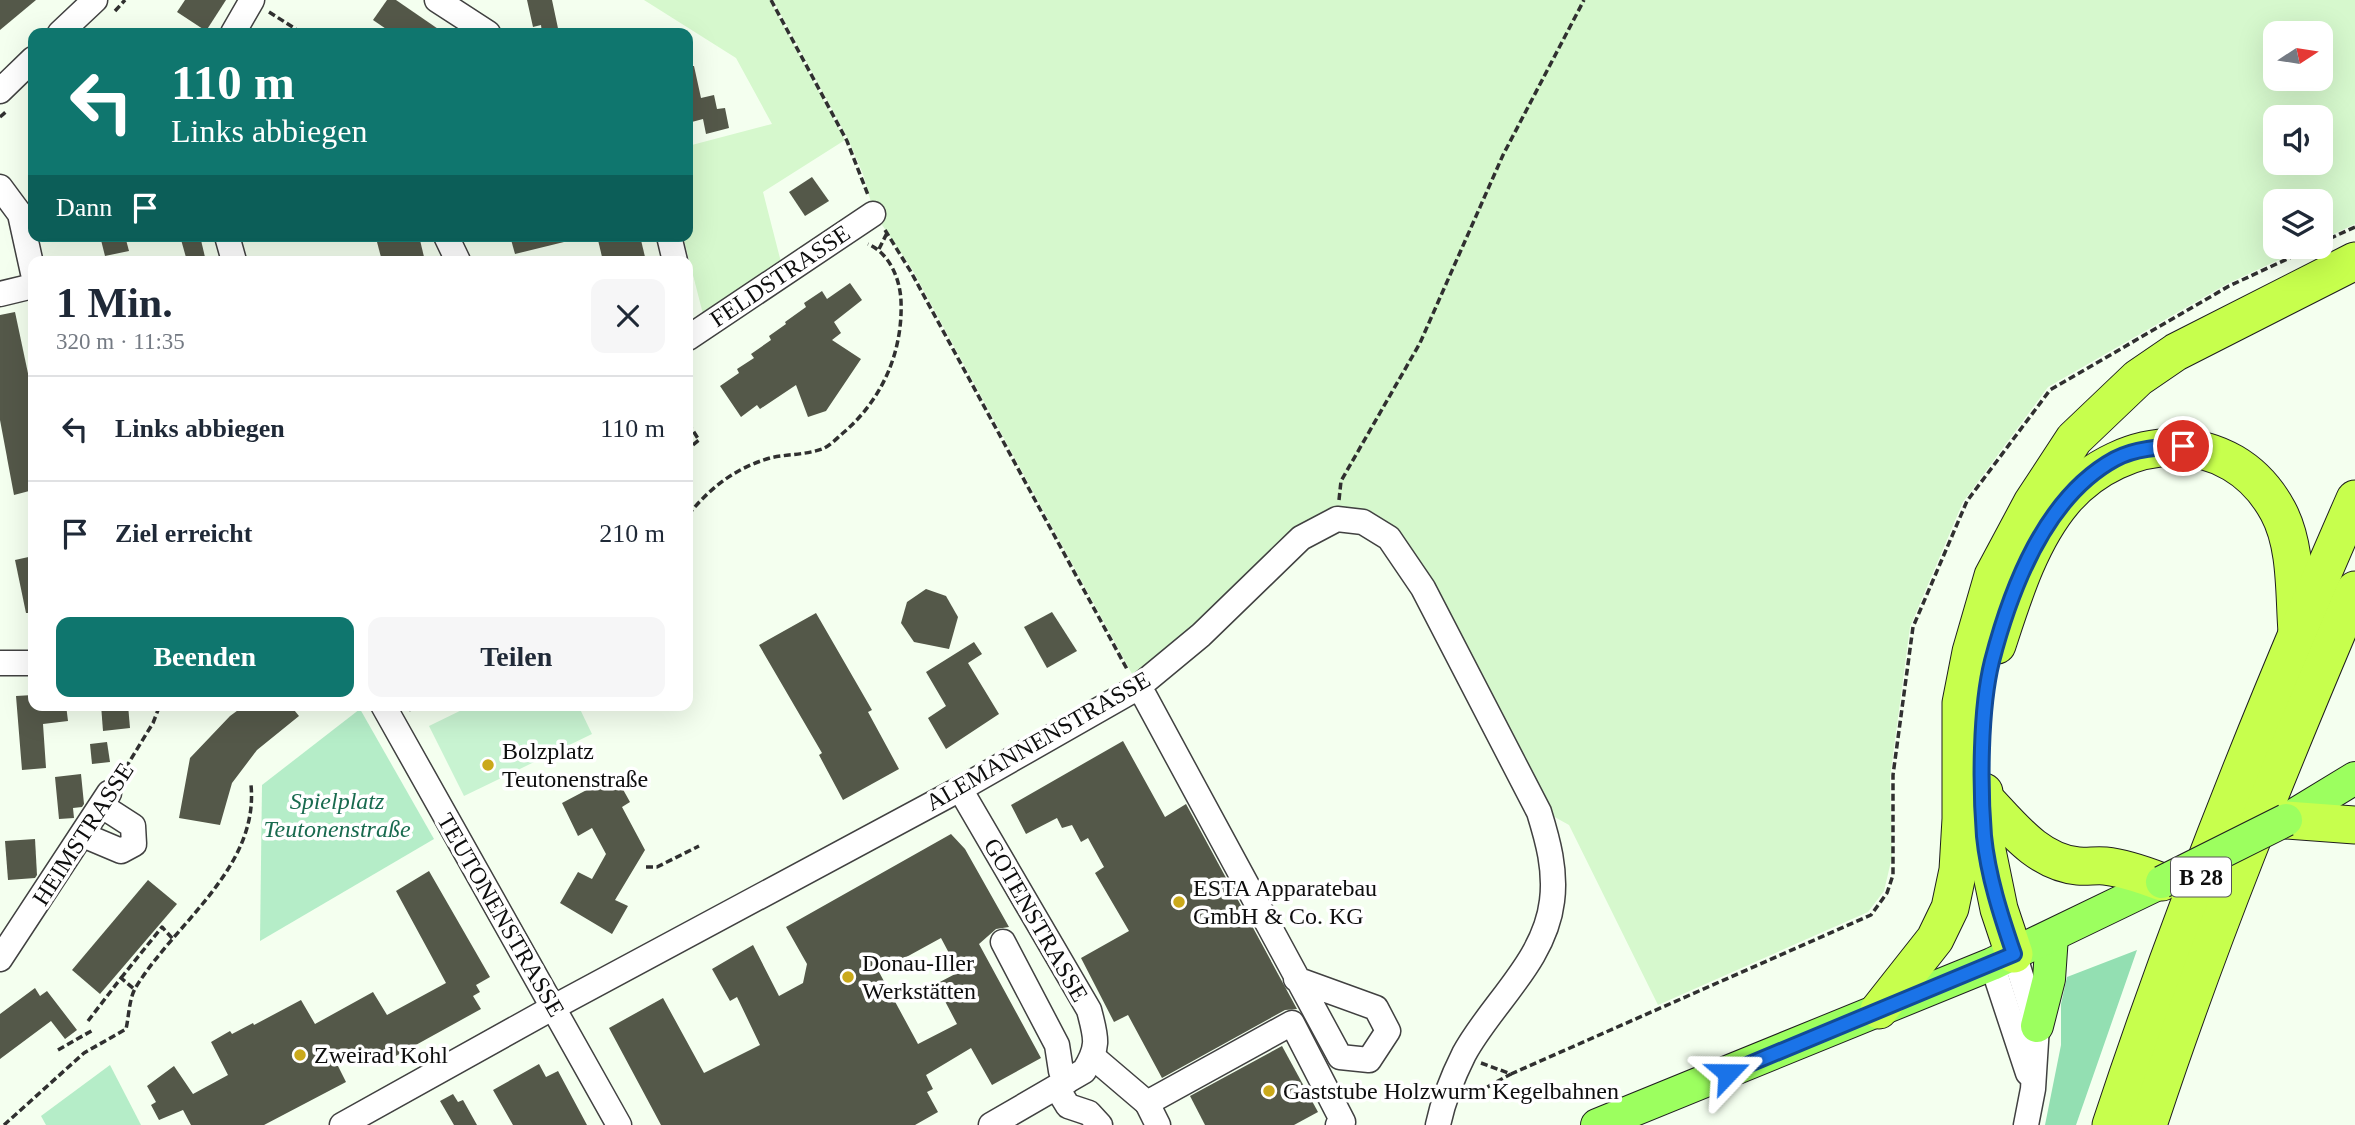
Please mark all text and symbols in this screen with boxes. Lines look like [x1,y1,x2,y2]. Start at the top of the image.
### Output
north arrow [2263,21,2333,91]
map controls [2263,21,2333,259]
text: 110 m [171,55,295,110]
icon: left [56,56,147,147]
button: sound [2263,105,2333,175]
text: Links abbiegen [171,113,367,149]
icon: arrive [126,189,164,227]
button: layers [2263,189,2333,259]
text: Dann [56,193,112,222]
street label: FELDSTRASSE [705,220,855,332]
button: close [591,279,665,353]
text: 1 Min. [56,280,173,326]
text: 320 m · 11:35 [56,329,185,354]
icon: left [56,410,94,448]
text: Links abbiegen [115,414,285,443]
text: 110 m [600,414,665,443]
pin [2153,416,2213,476]
icon: arrive [2164,427,2202,465]
icon: arrive [56,515,94,553]
text: Ziel erreicht [115,519,252,548]
text: 210 m [599,519,665,548]
button: Beenden [56,617,354,697]
button: Teilen [368,617,665,697]
street label: ALEMANNENSTRASSE [921,666,1155,816]
place label: Bolzplatz Teutonenstraße [502,738,648,792]
marker: Bolzplatz Teutonenstraße [480,757,496,773]
street label: HEIMSTRASSE [27,758,139,910]
park label: Spielplatz Teutonenstraße [263,788,411,842]
street label: TEUTONENSTRASSE [432,809,570,1021]
street label: GOTENSTRASSE [979,834,1093,1006]
road number: B 28 [2171,858,2231,897]
place label: ESTA Apparatebau GmbH & Co. KG [1193,875,1377,929]
marker: ESTA Apparatebau GmbH & Co. KG [1171,894,1187,910]
place label: Donau-Iller Werkstätten [862,950,976,1004]
marker: Donau-Iller Werkstätten [840,969,856,985]
position arrow [1691,1036,1765,1110]
place label: Zweirad Kohl [314,1042,448,1068]
marker: Zweirad Kohl [292,1047,308,1063]
place label: Gaststube Holzwurm Kegelbahnen [1283,1078,1619,1104]
marker: Gaststube Holzwurm Kegelbahnen [1261,1083,1277,1099]

